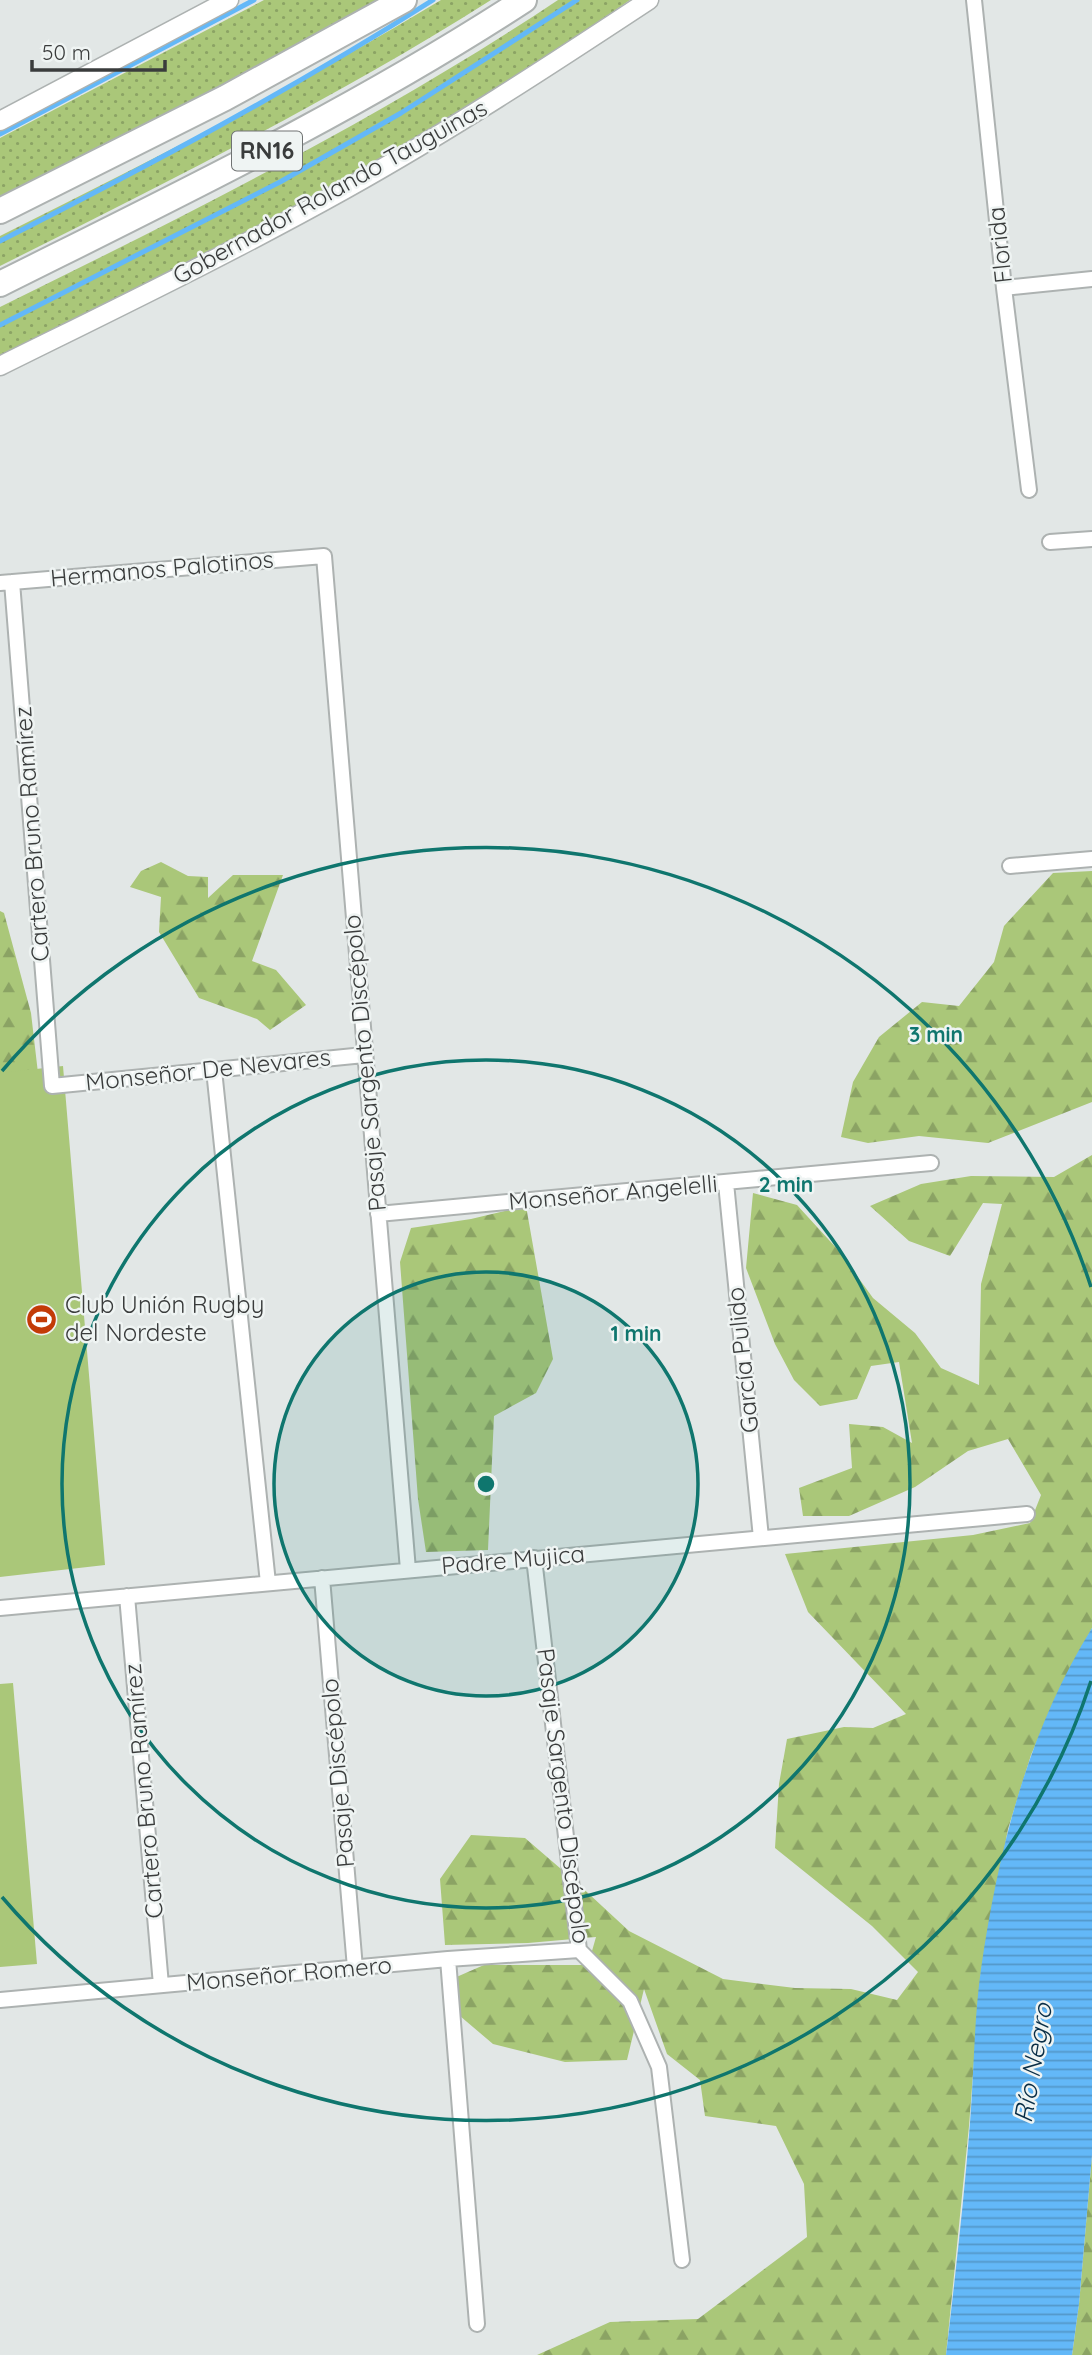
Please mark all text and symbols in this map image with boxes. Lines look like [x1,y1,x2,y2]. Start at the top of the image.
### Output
scale bar [32,28,164,72]
text: 50 m [42,39,91,65]
street label: Gobernador Rolando Tauguinas [167,92,492,290]
road number: RN16 [232,132,302,170]
street label: Florida [980,205,1018,285]
street label: Hermanos Palotinos [49,543,275,593]
street label: Cartero Bruno Ramírez [7,705,55,963]
street label: Pasaje Sargento Discépolo [336,914,392,1213]
text: 3 min [909,1021,963,1047]
street label: Monseñor De Nevares [84,1041,332,1097]
street label: Monseñor Angelelli [507,1168,719,1216]
text: 2 min [759,1171,813,1197]
street label: García Pulido [719,1286,765,1435]
place label: Club Unión Rugby del Nordeste [65,1289,264,1347]
sports icon: Club Unión Rugby del Nordeste [25,1302,59,1336]
text: 1 min [611,1320,661,1346]
centre of rings [474,1472,498,1496]
street label: Padre Mujica [440,1538,586,1580]
street label: Pasaje Sargento Discépolo [531,1646,597,1945]
street label: Cartero Bruno Ramírez [117,1662,169,1920]
street label: Pasaje Discépolo [314,1677,360,1869]
street label: Monseñor Romero [185,1949,393,1997]
water label: Río Negro [1006,1999,1059,2125]

